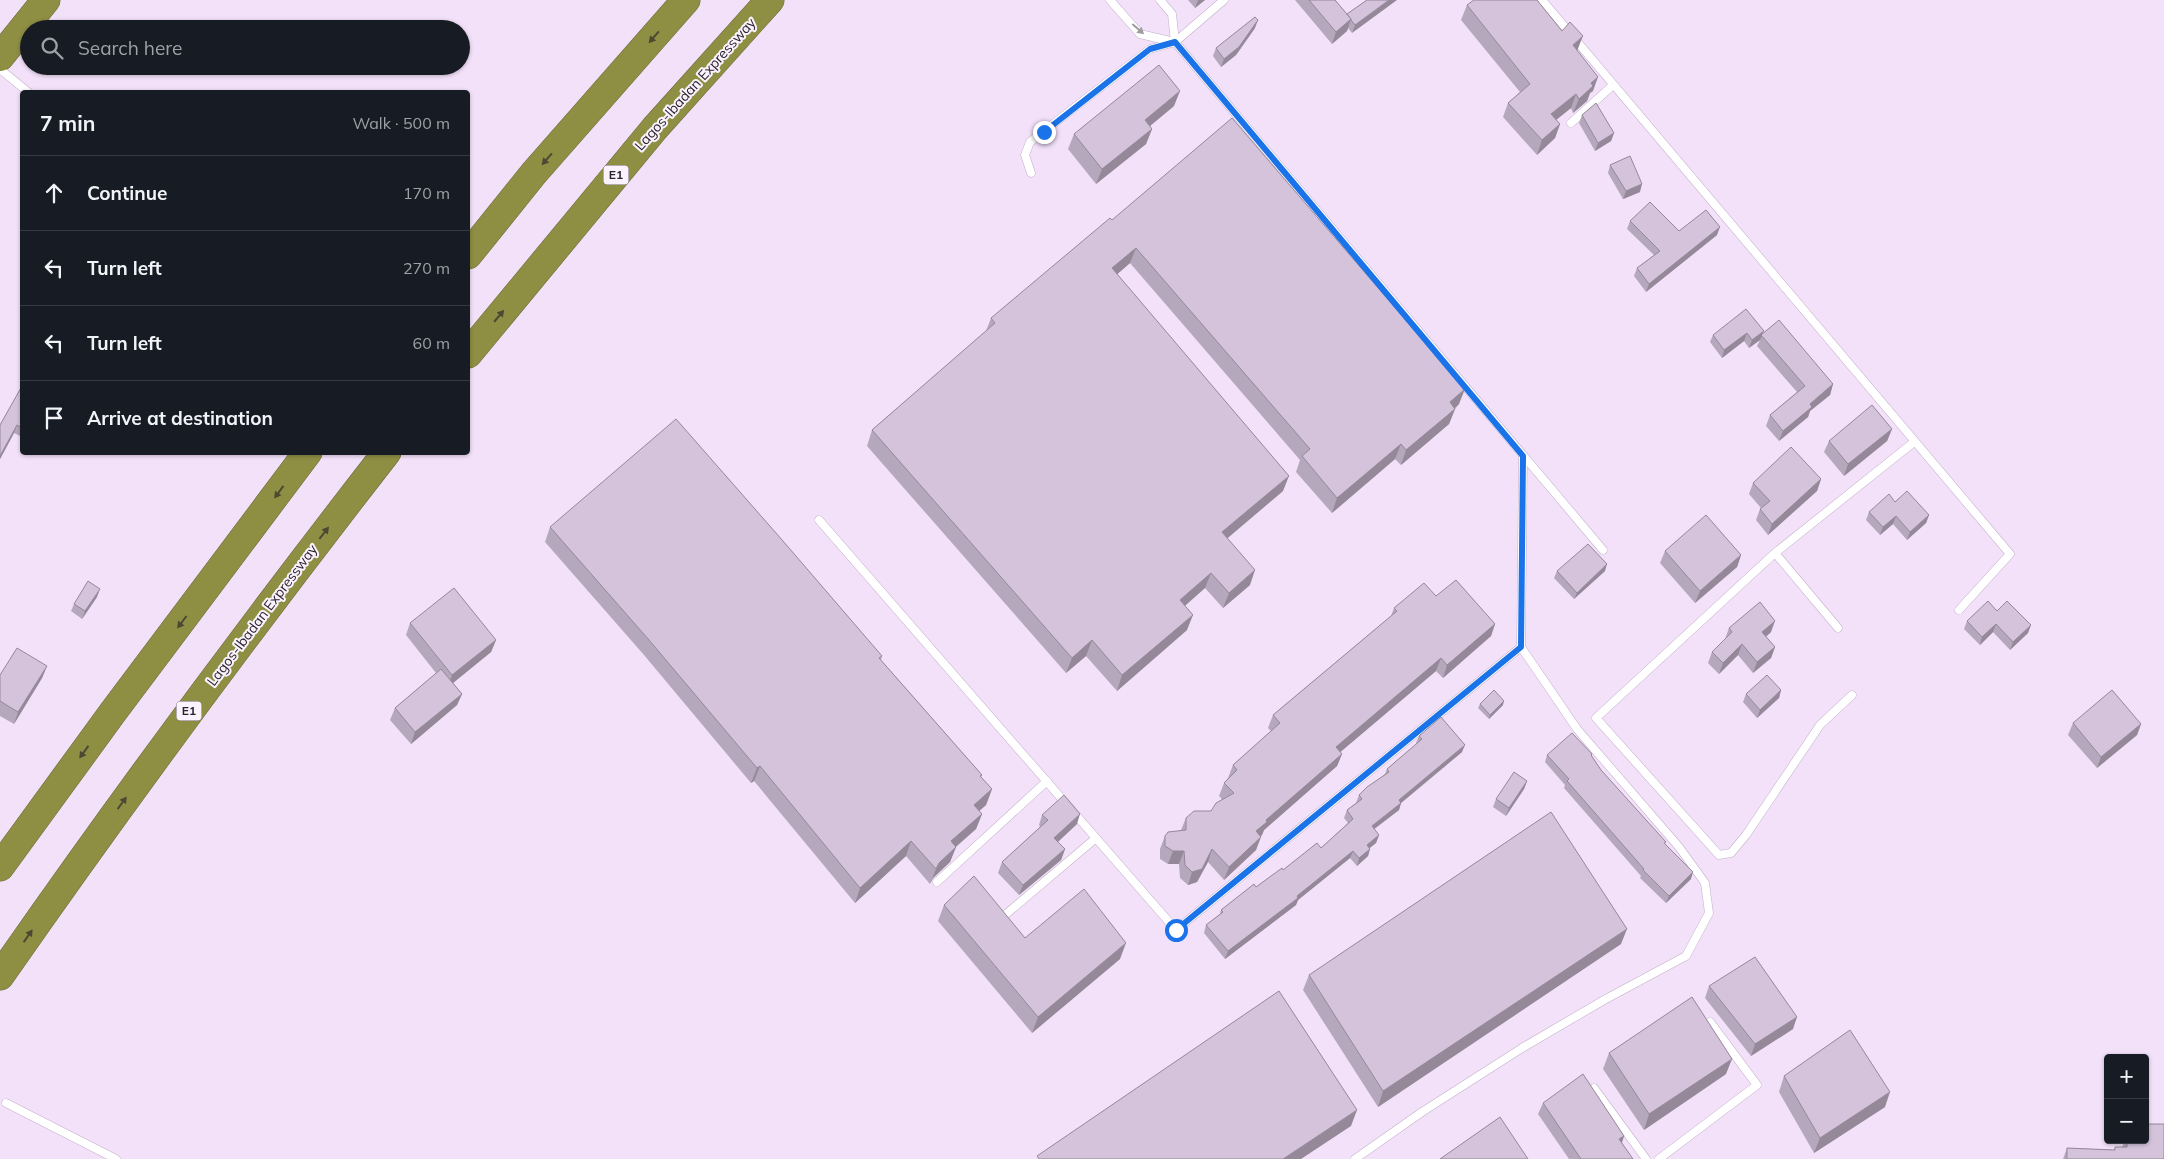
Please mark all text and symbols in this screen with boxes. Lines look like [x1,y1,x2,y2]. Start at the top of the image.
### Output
street label: Lagos-Ibadan Expressway [631,13,760,154]
search box [20,20,470,75]
one-way arrow [1131,23,1143,35]
one-way arrow [648,30,660,42]
icon: search [38,34,66,62]
text: Search here [78,36,182,60]
text: 7 min [40,110,95,136]
text: Walk · 500 m [352,113,450,133]
route end [1033,121,1056,144]
one-way arrow [541,152,553,164]
road number: E1 [604,166,628,184]
icon: ahead [40,179,68,207]
text: Continue [87,181,167,205]
text: 170 m [403,183,450,203]
icon: left [40,254,68,282]
text: Turn left [87,256,162,280]
text: 270 m [403,258,450,278]
one-way arrow [493,310,504,323]
icon: left [40,329,68,357]
text: Turn left [87,331,162,355]
text: 60 m [413,333,450,353]
icon: arrive [40,404,68,432]
text: Arrive at destination [87,406,273,430]
one-way arrow [274,485,284,499]
one-way arrow [318,527,329,540]
street label: Lagos-Ibadan Expressway [203,540,322,689]
one-way arrow [176,615,187,628]
road number: E1 [176,701,202,720]
one-way arrow [79,745,89,758]
one-way arrow [116,797,126,810]
route start [1165,919,1188,942]
one-way arrow [23,929,33,943]
map controls [2104,1054,2149,1144]
button: + [2104,1054,2149,1099]
button: − [2104,1099,2149,1144]

